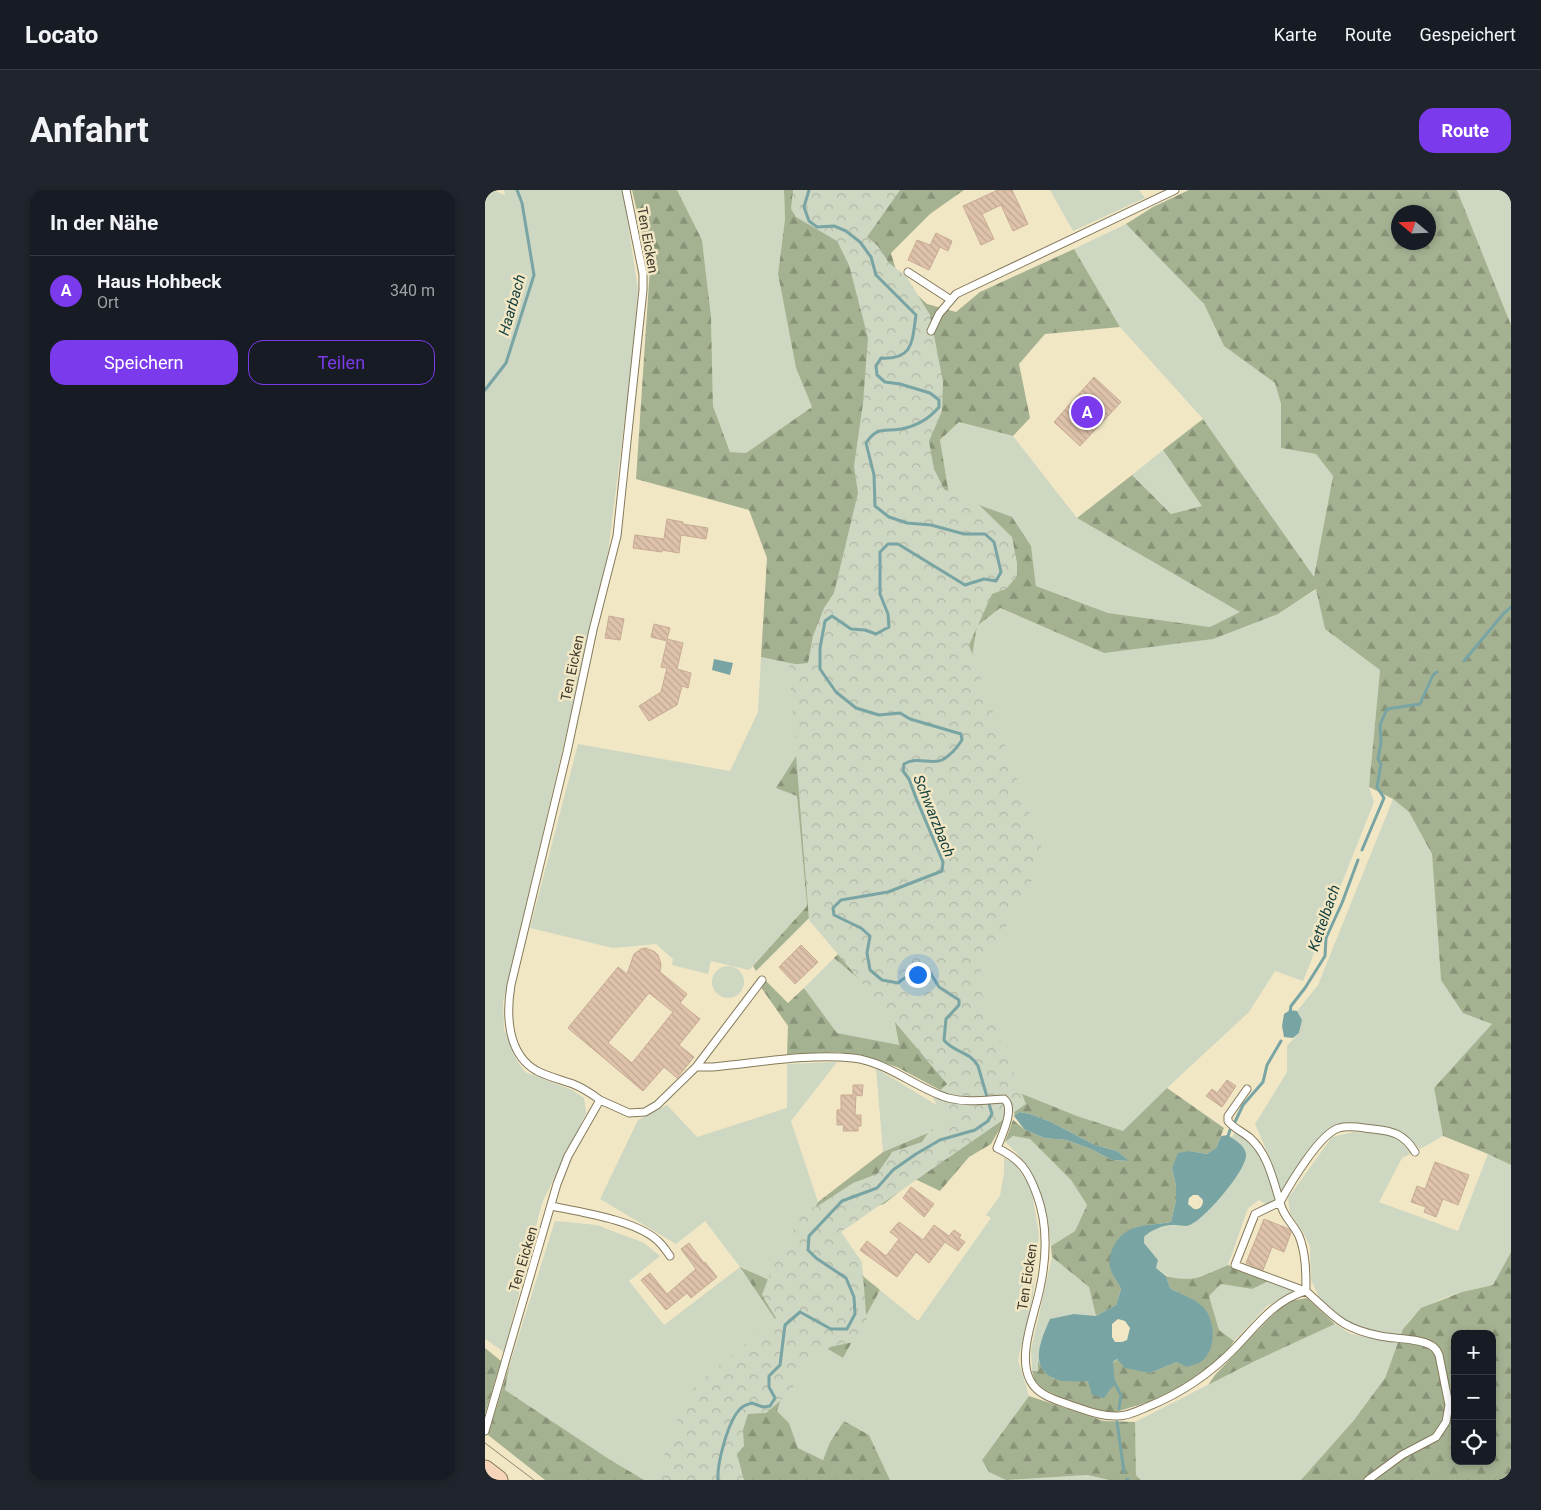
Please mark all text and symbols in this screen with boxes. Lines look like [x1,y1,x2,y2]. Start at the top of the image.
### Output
text: Locato [25,21,98,49]
text: Karte [1274,24,1317,45]
text: Route [1345,24,1392,45]
text: Gespeichert [1420,24,1516,45]
button: Route [1419,108,1511,153]
text: Anfahrt [30,110,149,151]
north arrow [1391,205,1436,250]
street label: Ten Eicken [634,206,662,274]
text: In der Nähe [50,211,158,235]
text: Haus Hohbeck [97,270,221,293]
water label: Haarbach [495,272,529,338]
text: A [61,281,71,300]
text: 340 m [390,281,435,300]
text: Ort [97,293,119,312]
button: Speichern [50,340,238,385]
button: Teilen [248,340,435,385]
pin: A [1071,393,1103,431]
street label: Ten Eicken [557,634,587,702]
water label: Schwarzbach [909,772,959,860]
water label: Kettelbach [1304,882,1344,954]
your location [905,962,931,988]
street label: Ten Eicken [506,1225,540,1293]
street label: Ten Eicken [1014,1243,1040,1311]
map controls [1451,1330,1496,1465]
button: + [1451,1330,1496,1375]
button: − [1451,1375,1496,1420]
button: locate [1451,1420,1496,1465]

